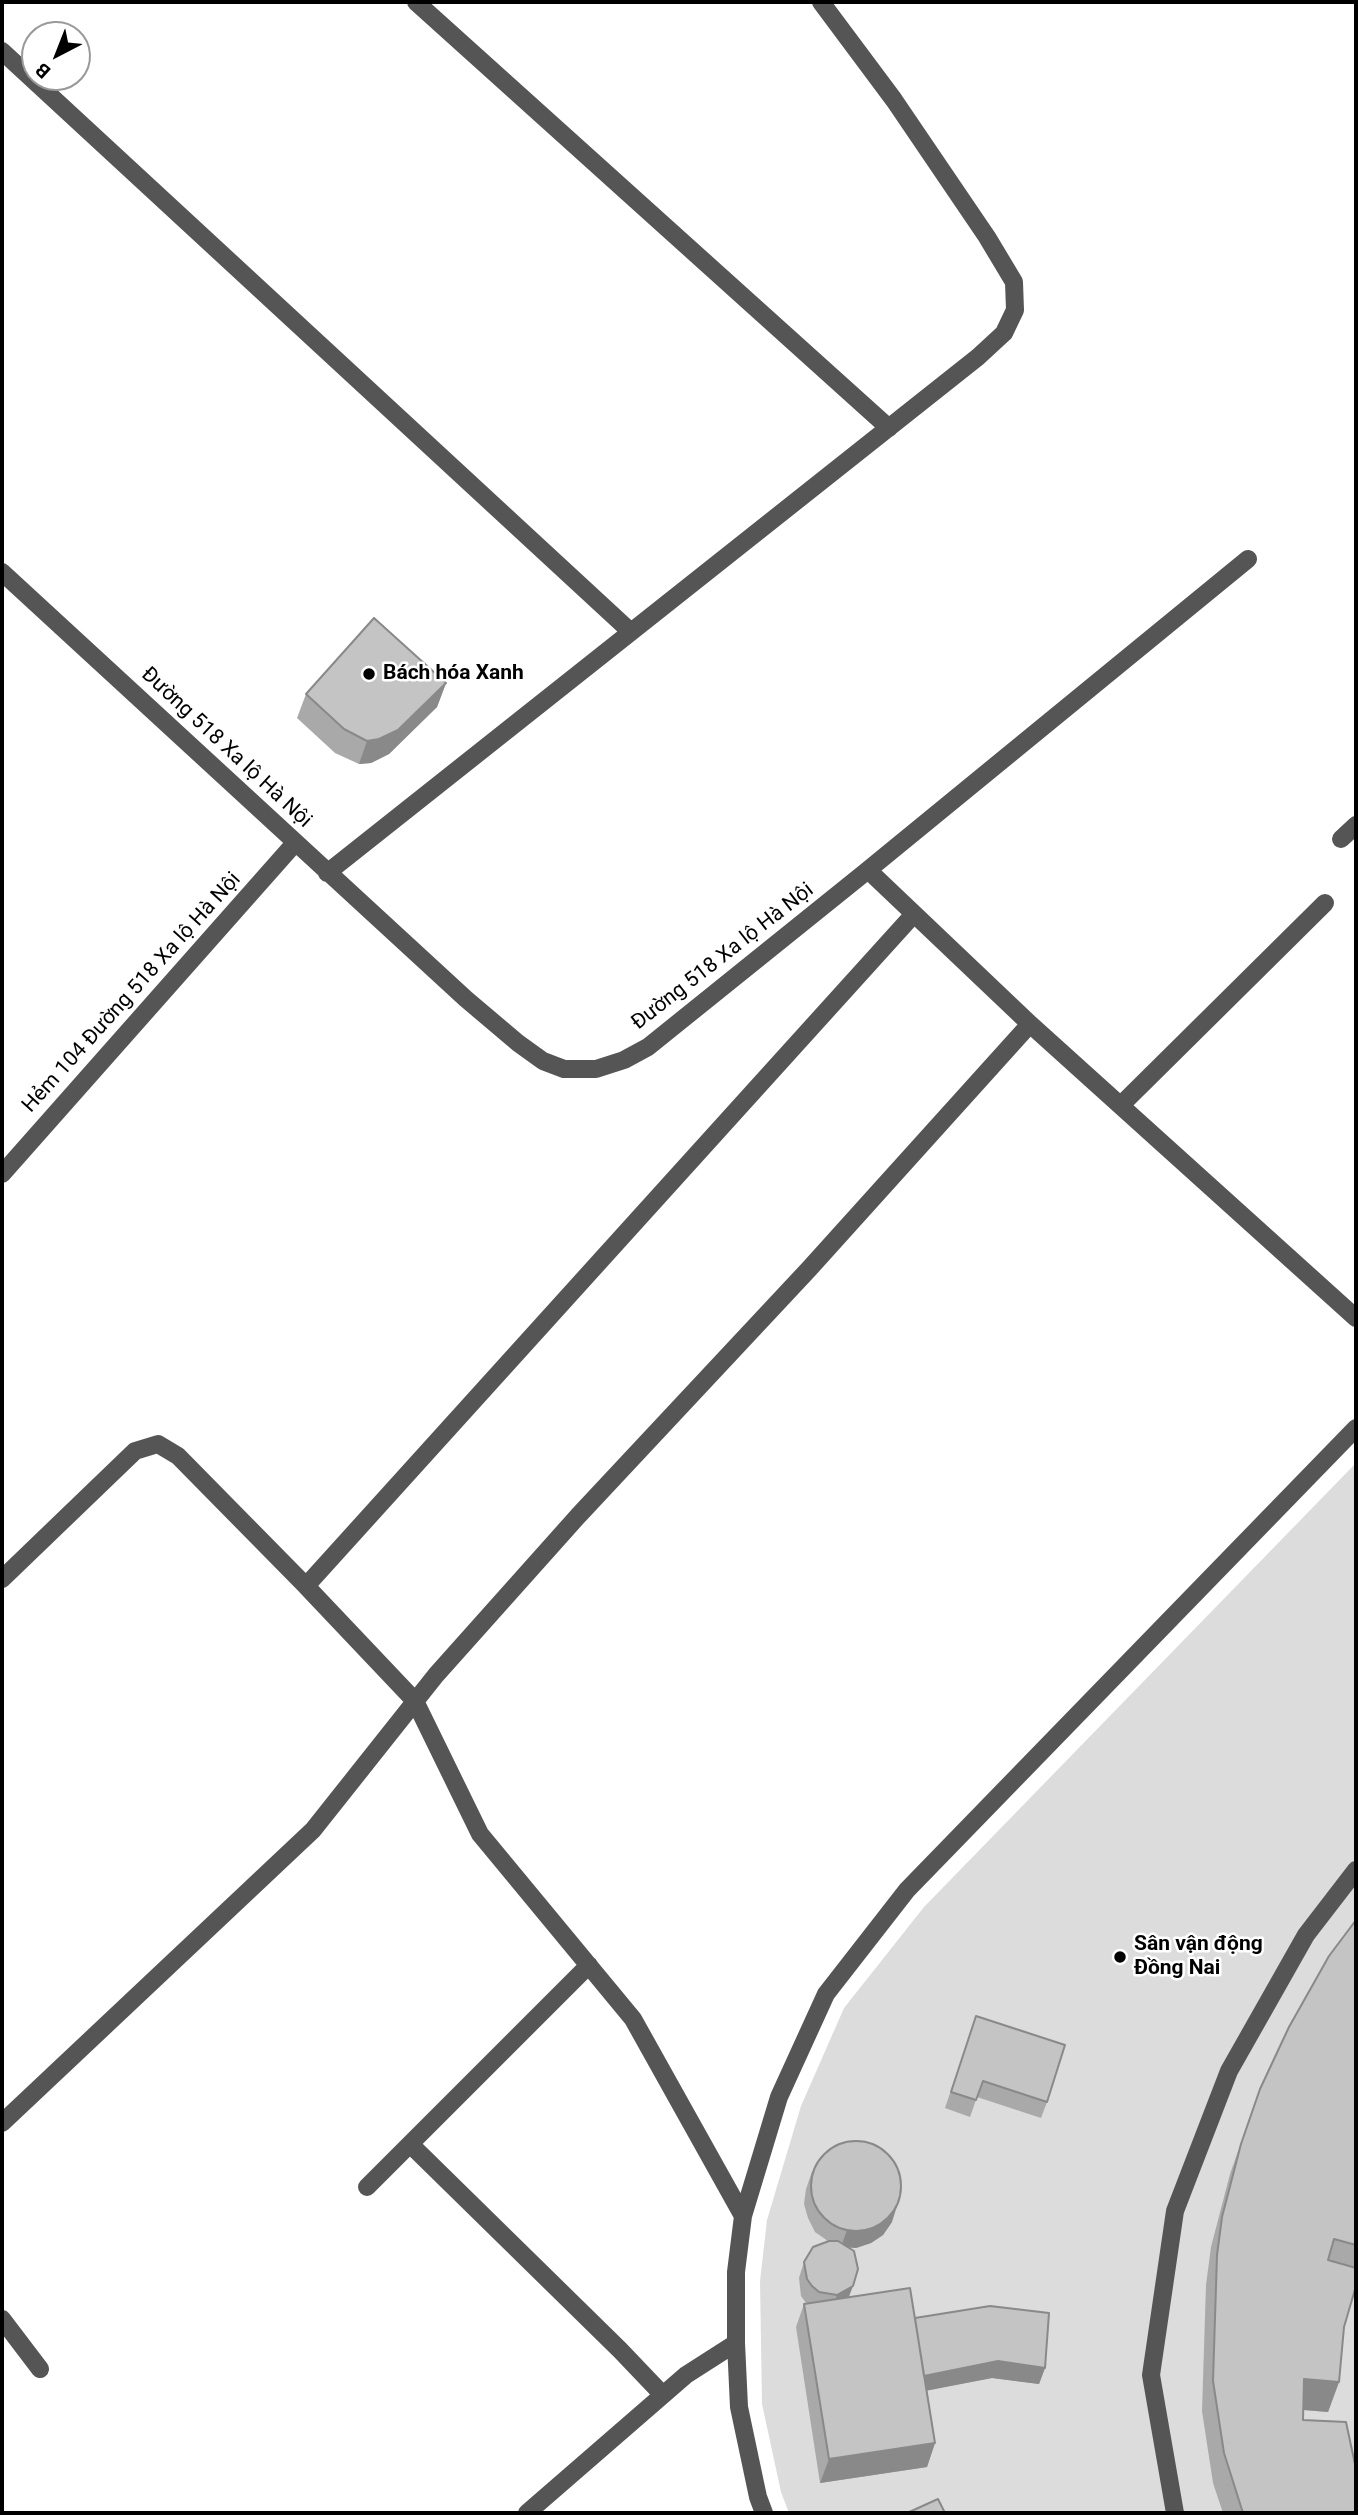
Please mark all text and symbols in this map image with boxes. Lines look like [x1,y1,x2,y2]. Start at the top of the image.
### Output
north arrow [21,21,91,91]
text: B [31,58,55,83]
place label: Bách hóa Xanh [383,661,524,687]
street label: Đường 518 Xa lộ Hà Nội [135,662,317,834]
marker: Bách hóa Xanh [361,666,377,682]
street label: Hẻm 104 Đường 518 Xa lộ Hà Nội [17,868,247,1118]
street label: Đường 518 Xa lộ Hà Nội [627,878,819,1036]
place label: Sân vận động Đồng Nai [1134,1932,1263,1982]
marker: Sân vận động Đồng Nai [1112,1949,1128,1965]

